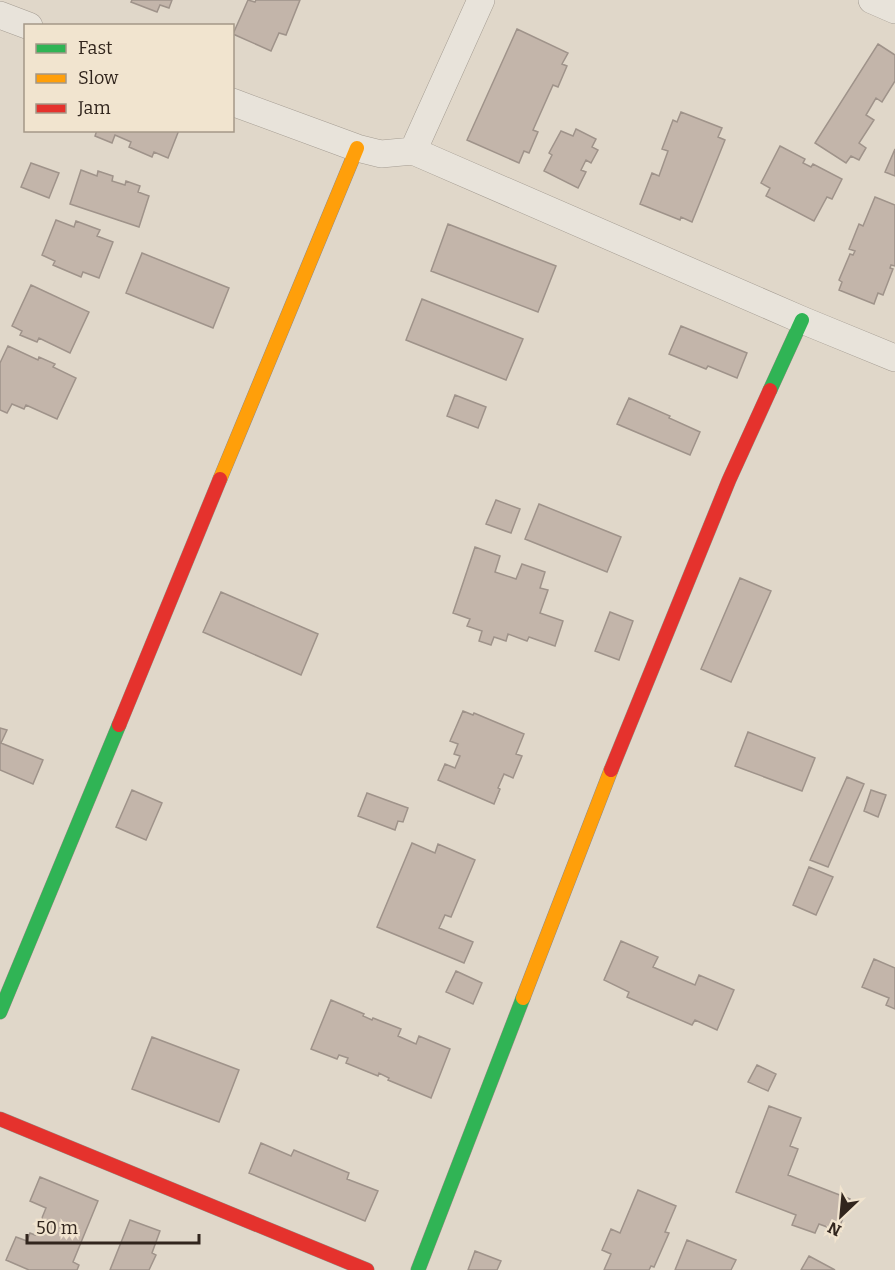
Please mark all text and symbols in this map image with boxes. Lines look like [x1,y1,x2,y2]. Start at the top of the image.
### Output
legend [24,24,234,132]
text: Fast [78,37,113,59]
text: Slow [78,67,119,89]
text: Jam [77,97,111,119]
north arrow [811,1186,871,1246]
scale bar [27,1207,200,1245]
text: 50 m [36,1217,78,1239]
text: N [825,1218,844,1240]

